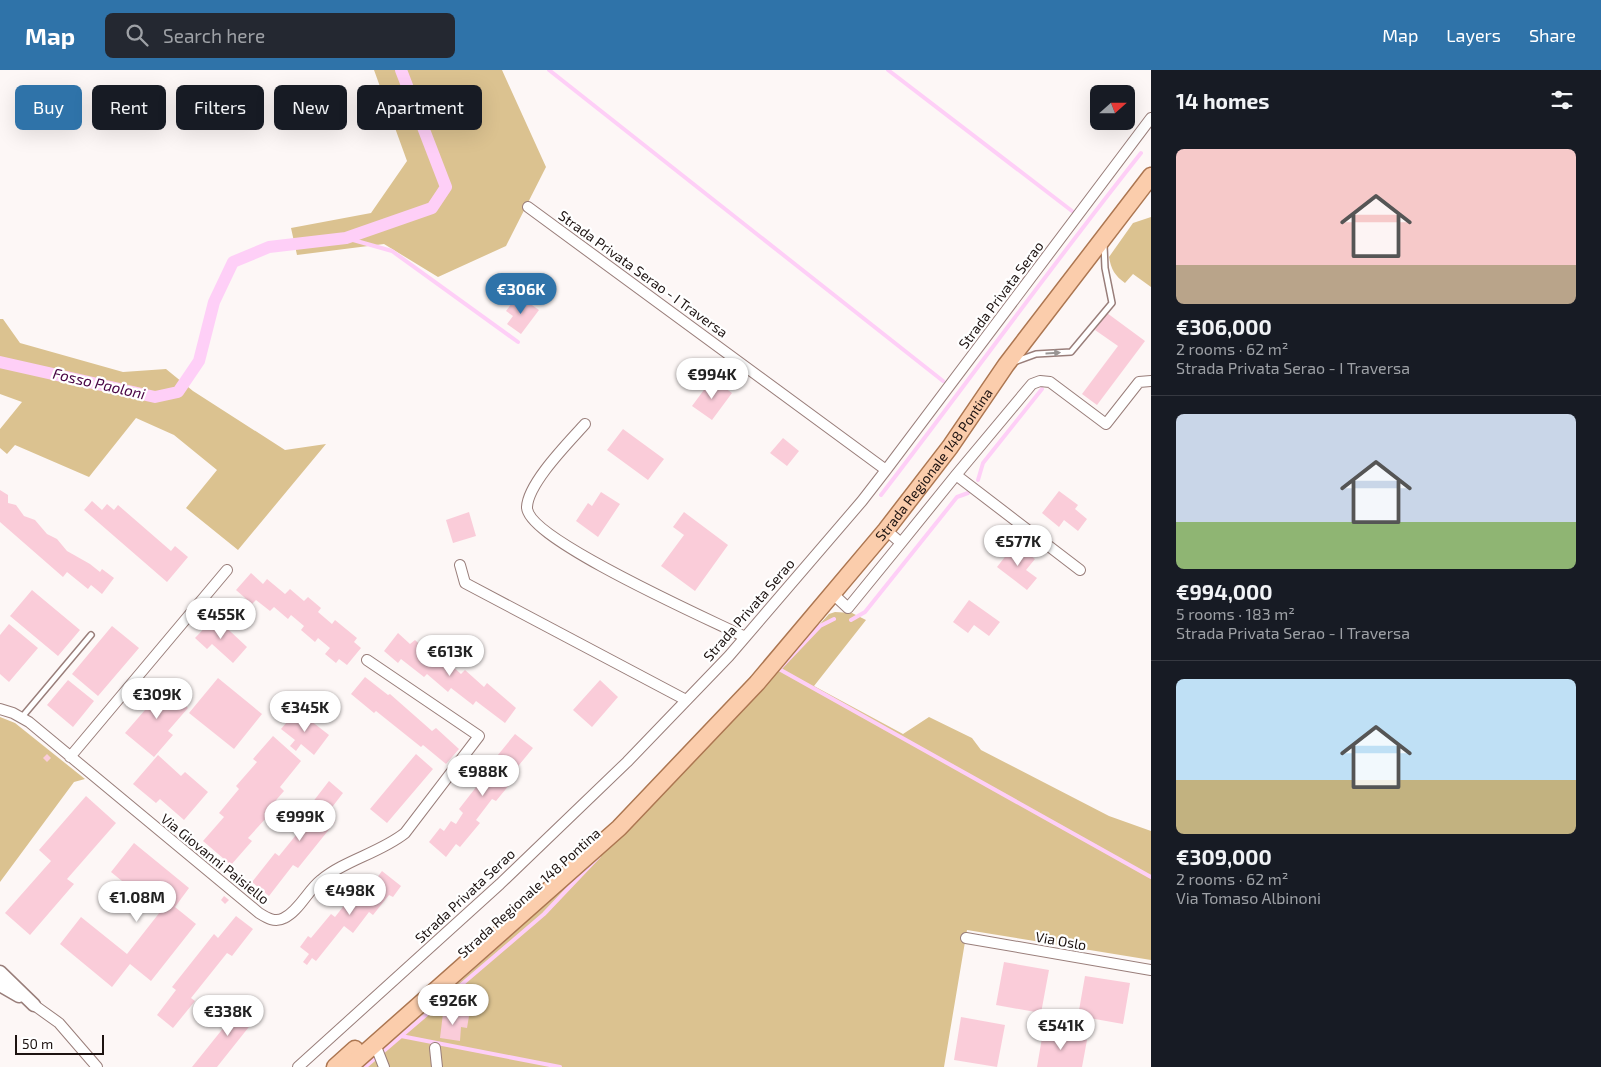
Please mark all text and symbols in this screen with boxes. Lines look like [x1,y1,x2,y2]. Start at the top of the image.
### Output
search box [105,13,455,58]
text: Map [25,21,75,50]
icon: search [123,21,151,49]
text: Search here [163,24,265,47]
text: Map [1382,24,1418,46]
text: Layers [1446,24,1501,46]
text: Share [1529,24,1576,46]
chip: Buy [15,85,82,130]
chip: Rent [92,85,166,130]
chip: Filters [176,85,264,130]
chip: New [274,85,347,130]
chip: Apartment [357,85,482,130]
north arrow [1090,85,1135,130]
map controls [1090,85,1135,130]
icon: filters [1548,86,1576,114]
text: 14 homes [1176,88,1270,113]
icon: home [1331,181,1421,271]
street label: Strada Privata Serao - I Traversa [555,207,731,341]
street label: Strada Privata Serao [955,237,1047,352]
pin: €306K [486,272,556,315]
text: €306K [496,279,546,298]
text: €306,000 [1176,314,1272,339]
text: 2 rooms · 62 m² [1176,339,1288,358]
one-way arrow [1045,348,1061,356]
pin: €994K [677,358,747,400]
text: Strada Privata Serao - I Traversa [1176,358,1410,377]
water label: Fosso Paoloni [51,364,148,402]
text: €994K [687,364,737,383]
street label: Strada Regionale 148 Pontina [871,385,996,544]
icon: home [1331,447,1421,537]
pin: €577K [983,524,1053,567]
text: €577K [995,531,1041,550]
street label: Strada Privata Serao [699,555,798,664]
text: €994,000 [1176,579,1272,604]
pin: €455K [186,598,256,640]
text: €455K [197,604,245,623]
text: 5 rooms · 183 m² [1176,604,1295,623]
text: Strada Privata Serao - I Traversa [1176,623,1410,642]
pin: €613K [415,634,485,677]
text: €613K [427,641,473,660]
pin: €309K [122,678,192,720]
text: €309K [132,684,182,703]
pin: €345K [270,690,340,733]
text: €345K [281,697,329,716]
icon: home [1331,712,1421,802]
pin: €988K [448,754,518,797]
text: €988K [458,761,508,780]
pin: €999K [265,800,335,842]
text: €999K [276,806,324,825]
street label: Via Giovanni Paisiello [158,810,273,908]
street label: Strada Regionale 148 Pontina [454,824,603,961]
text: €309,000 [1176,844,1272,869]
street label: Strada Privata Serao [411,845,518,946]
text: 2 rooms · 62 m² [1176,869,1288,888]
pin: €498K [315,874,385,916]
pin: €1.08M [96,880,178,923]
text: €498K [325,880,375,899]
text: €1.08M [109,887,165,906]
text: Via Tomaso Albinoni [1176,888,1321,907]
street label: Via Oslo [1034,928,1088,953]
pin: €926K [418,984,488,1026]
text: €926K [429,990,477,1009]
pin: €338K [193,994,263,1037]
text: €338K [204,1001,252,1020]
pin: €541K [1026,1008,1096,1051]
text: €541K [1038,1015,1084,1034]
scale bar [15,1032,104,1055]
text: 50 m [22,1035,53,1052]

